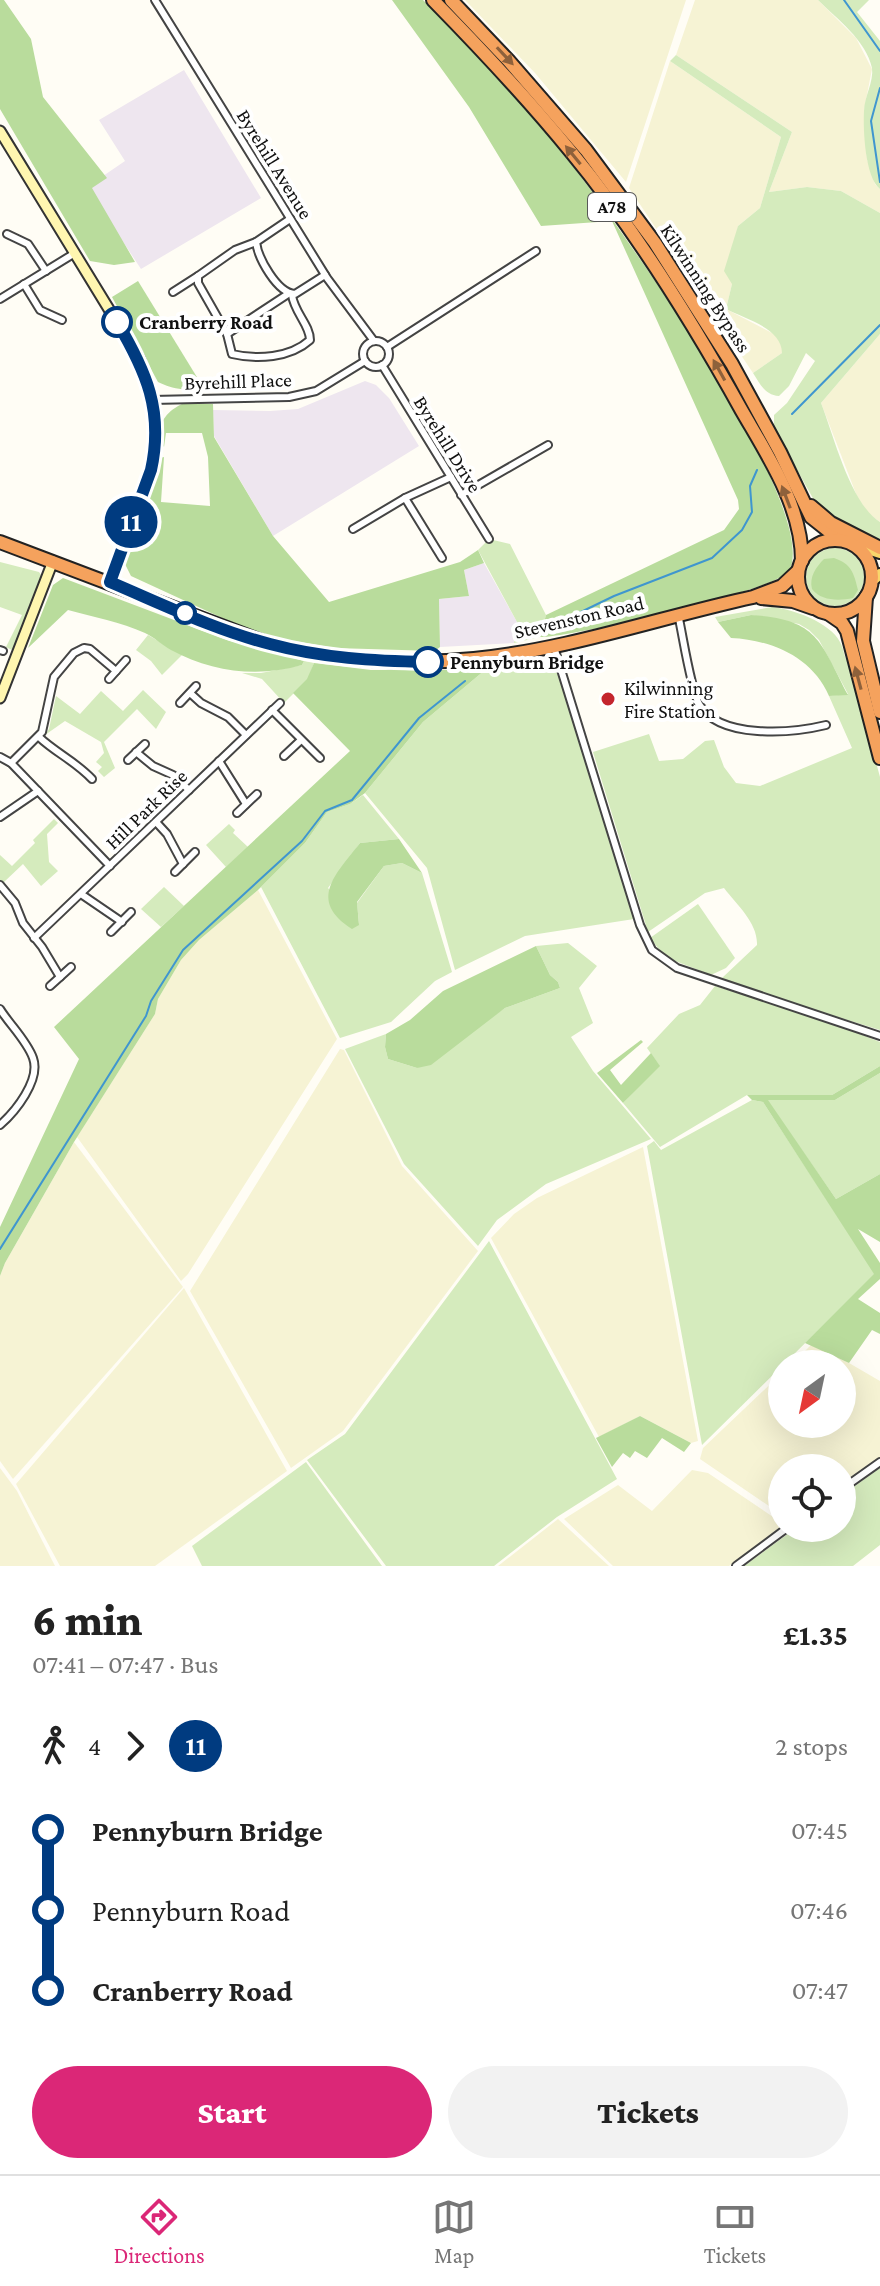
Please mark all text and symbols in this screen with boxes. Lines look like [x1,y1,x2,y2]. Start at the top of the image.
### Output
one-way arrow [495,46,513,65]
street label: Byrehill Avenue [232,105,318,223]
one-way arrow [565,145,582,165]
road number: A78 [588,193,636,221]
street label: Kilwinning Bypass [656,220,756,357]
marker: Cranberry Road [102,307,132,337]
place label: Cranberry Road [139,311,273,333]
one-way arrow [712,358,726,381]
street label: Byrehill Place [184,368,292,395]
street label: Byrehill Drive [409,392,486,497]
one-way arrow [779,485,792,509]
line badge: 11 [95,496,167,548]
text: 11 [121,506,141,537]
street label: Stevenston Road [512,591,646,643]
unlabelled marker [174,602,196,624]
marker: Pennyburn Bridge [413,647,443,677]
place label: Pennyburn Bridge [450,651,604,673]
one-way arrow [851,666,864,690]
place label: Kilwinning Fire Station [624,677,716,722]
marker: Kilwinning Fire Station [599,690,617,708]
street label: Hill Park Rise [101,765,192,853]
north arrow [768,1350,856,1438]
map controls [768,1350,856,1542]
button: locate [768,1454,856,1542]
text: 6 min [32,1596,142,1644]
text: £1.35 [783,1618,848,1651]
text: 07:41 – 07:47 · Bus [32,1650,218,1679]
icon: walk [32,1724,76,1768]
icon: forward [113,1724,157,1768]
text: 11 [185,1730,206,1761]
text: 4 [88,1732,101,1761]
text: 2 stops [775,1732,848,1761]
text: Pennyburn Bridge [92,1814,323,1847]
text: 07:45 [791,1816,848,1845]
text: Pennyburn Road [92,1894,290,1927]
text: 07:46 [790,1896,848,1925]
text: Cranberry Road [92,1974,293,2007]
text: 07:47 [792,1976,848,2005]
button: Start [32,2066,432,2158]
button: Tickets [448,2066,848,2158]
tab: Directions [114,2195,205,2268]
tab: Map [432,2195,476,2268]
tab: Tickets [704,2195,766,2268]

